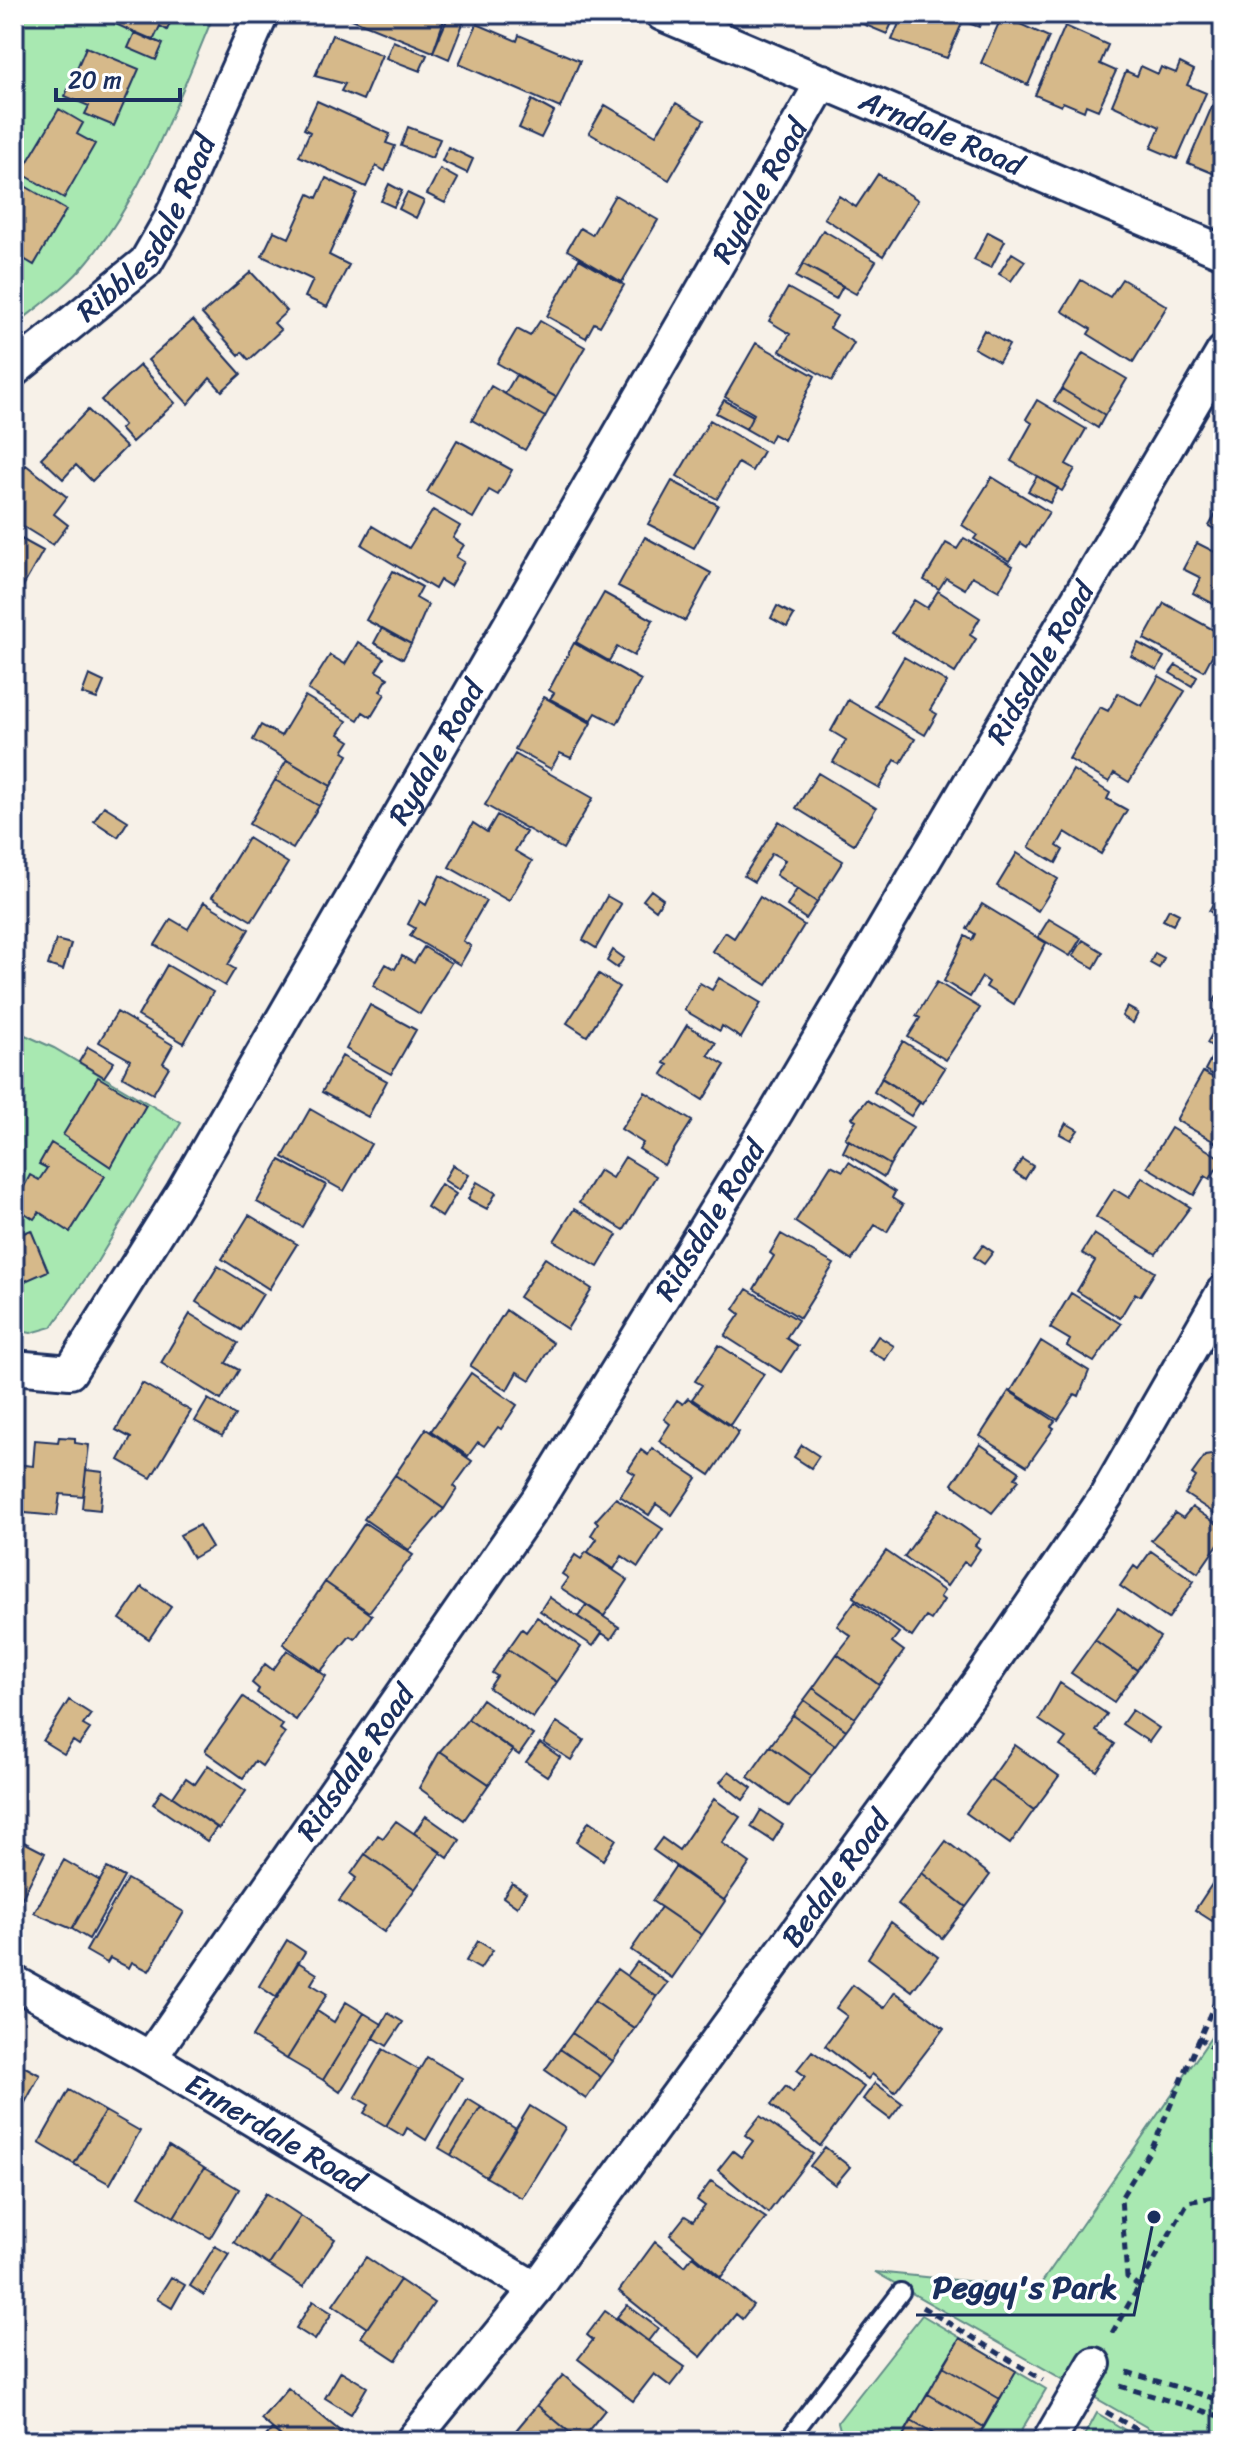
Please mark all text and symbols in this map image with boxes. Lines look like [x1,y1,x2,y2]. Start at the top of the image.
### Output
scale bar [56,52,180,102]
text: 20 m [68,59,122,101]
street label: Arndale Road [850,73,1035,193]
street label: Rydale Road [696,106,824,274]
street label: Ribblesdale Road [64,124,233,336]
street label: Ridsdale Road [971,569,1111,755]
street label: Rydale Road [373,668,501,835]
street label: Ridsdale Road [639,1127,782,1312]
street label: Ridsdale Road [281,1670,431,1853]
street label: Bedale Road [766,1796,906,1959]
street label: Ennerdale Road [175,2058,378,2209]
callout: Peggy's Park [916,2259,1134,2315]
text: Peggy's Park [932,2259,1118,2316]

